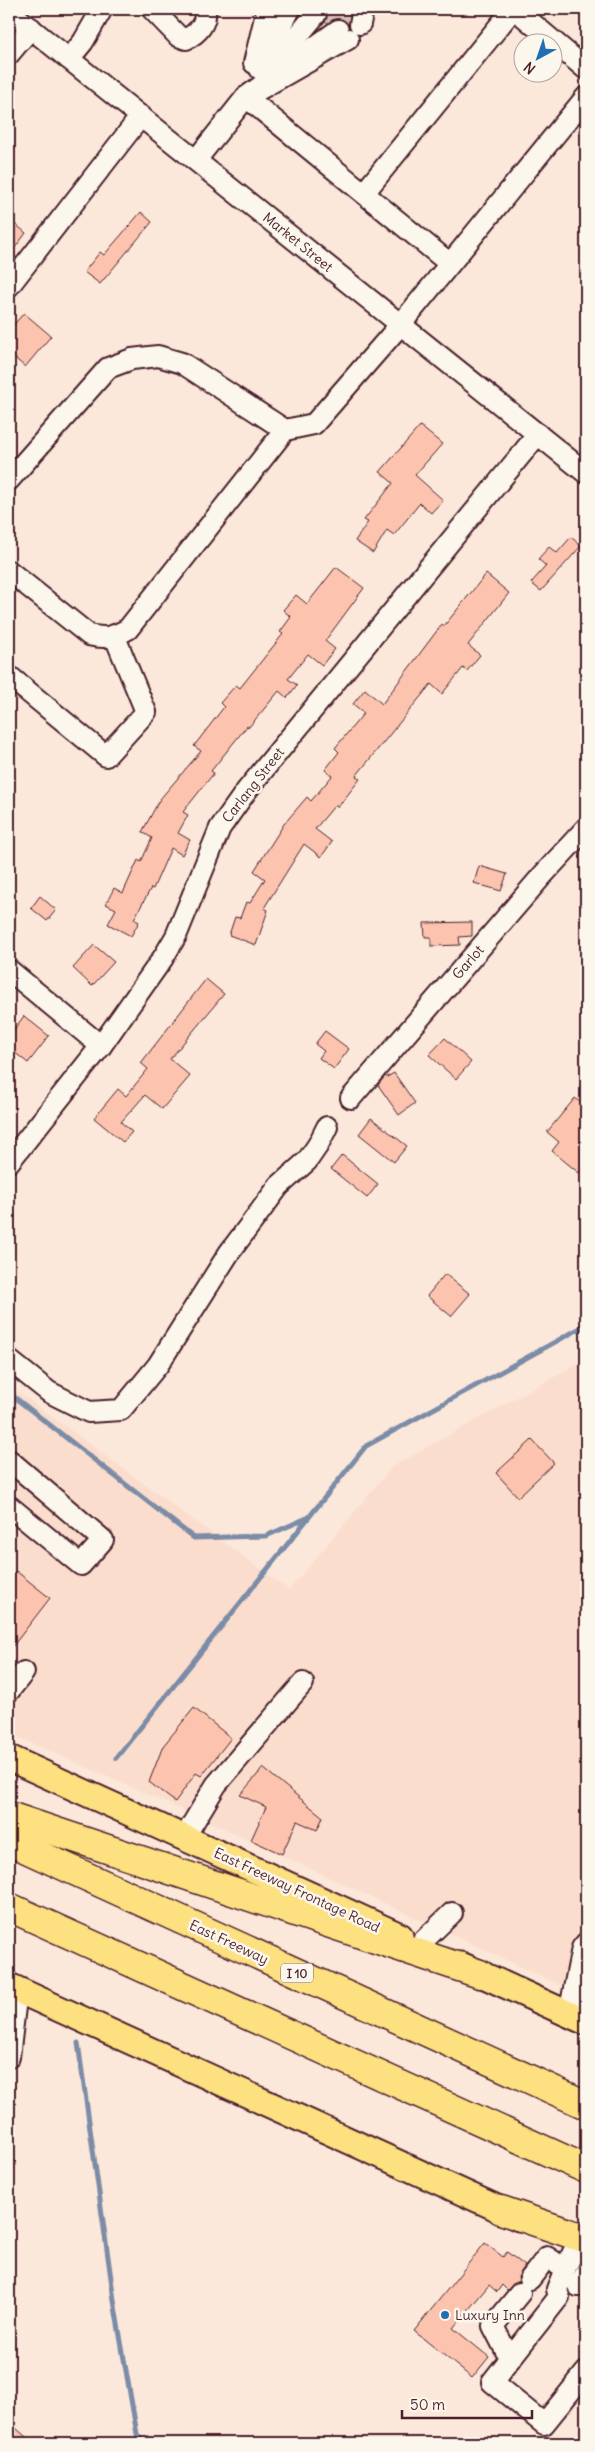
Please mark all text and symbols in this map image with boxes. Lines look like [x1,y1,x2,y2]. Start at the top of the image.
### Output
north arrow [512,32,562,82]
text: N [520,58,539,78]
street label: Market Street [259,208,337,276]
street label: Carlang Street [218,744,288,826]
street label: Garlot [448,941,488,983]
street label: East Freeway Frontage Road [211,1844,383,1936]
street label: East Freeway [187,1916,271,1968]
road number: I 10 [281,1964,313,1982]
place label: Luxury Inn [455,2306,525,2324]
marker: Luxury Inn [439,2309,451,2321]
scale bar [402,2387,532,2419]
text: 50 m [410,2395,445,2414]

